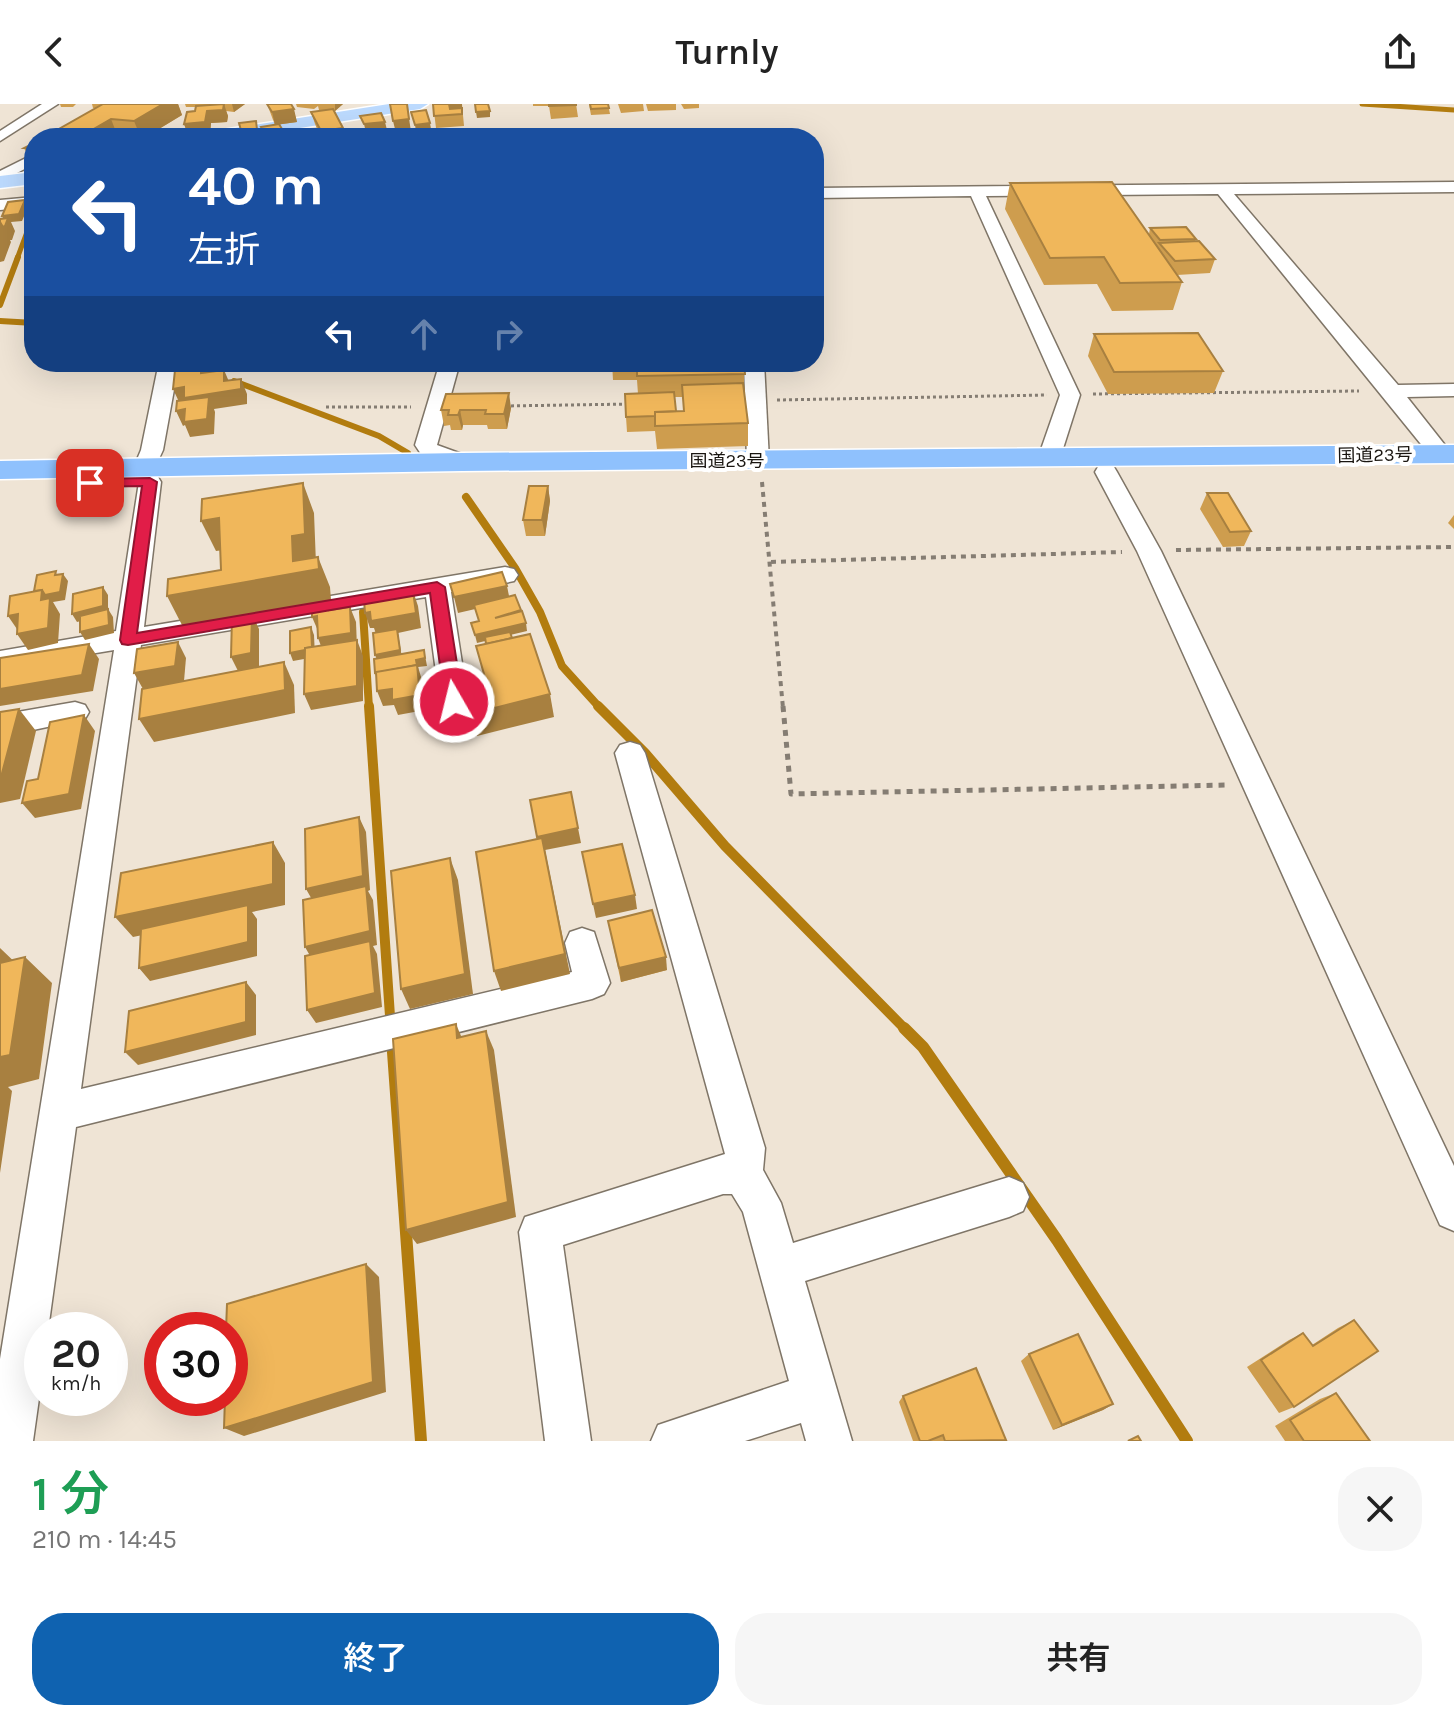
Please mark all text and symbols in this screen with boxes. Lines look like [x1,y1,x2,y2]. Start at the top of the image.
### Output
icon: back [32,30,76,74]
icon: share [1378,30,1422,74]
text: Turnly [676,31,778,73]
text: 40 m [188,153,324,218]
icon: left [56,160,160,264]
text: 左折 [188,229,260,271]
icon: left [318,312,362,356]
icon: ahead [402,312,446,356]
icon: right [486,312,530,356]
street label: 国道23号 [1337,443,1413,467]
pin [56,449,124,517]
street label: 国道23号 [689,450,765,472]
icon: arrive [68,461,112,505]
position arrow [412,660,496,744]
speed limit sign: 30 [144,1312,248,1416]
text: 20 [51,1330,101,1377]
text: km/h [51,1372,101,1395]
text: 1 分 [32,1466,109,1522]
button: close [1338,1467,1422,1551]
text: 210 m · 14:45 [32,1524,177,1555]
button: 終了 [32,1613,719,1705]
button: 共有 [735,1613,1422,1705]

